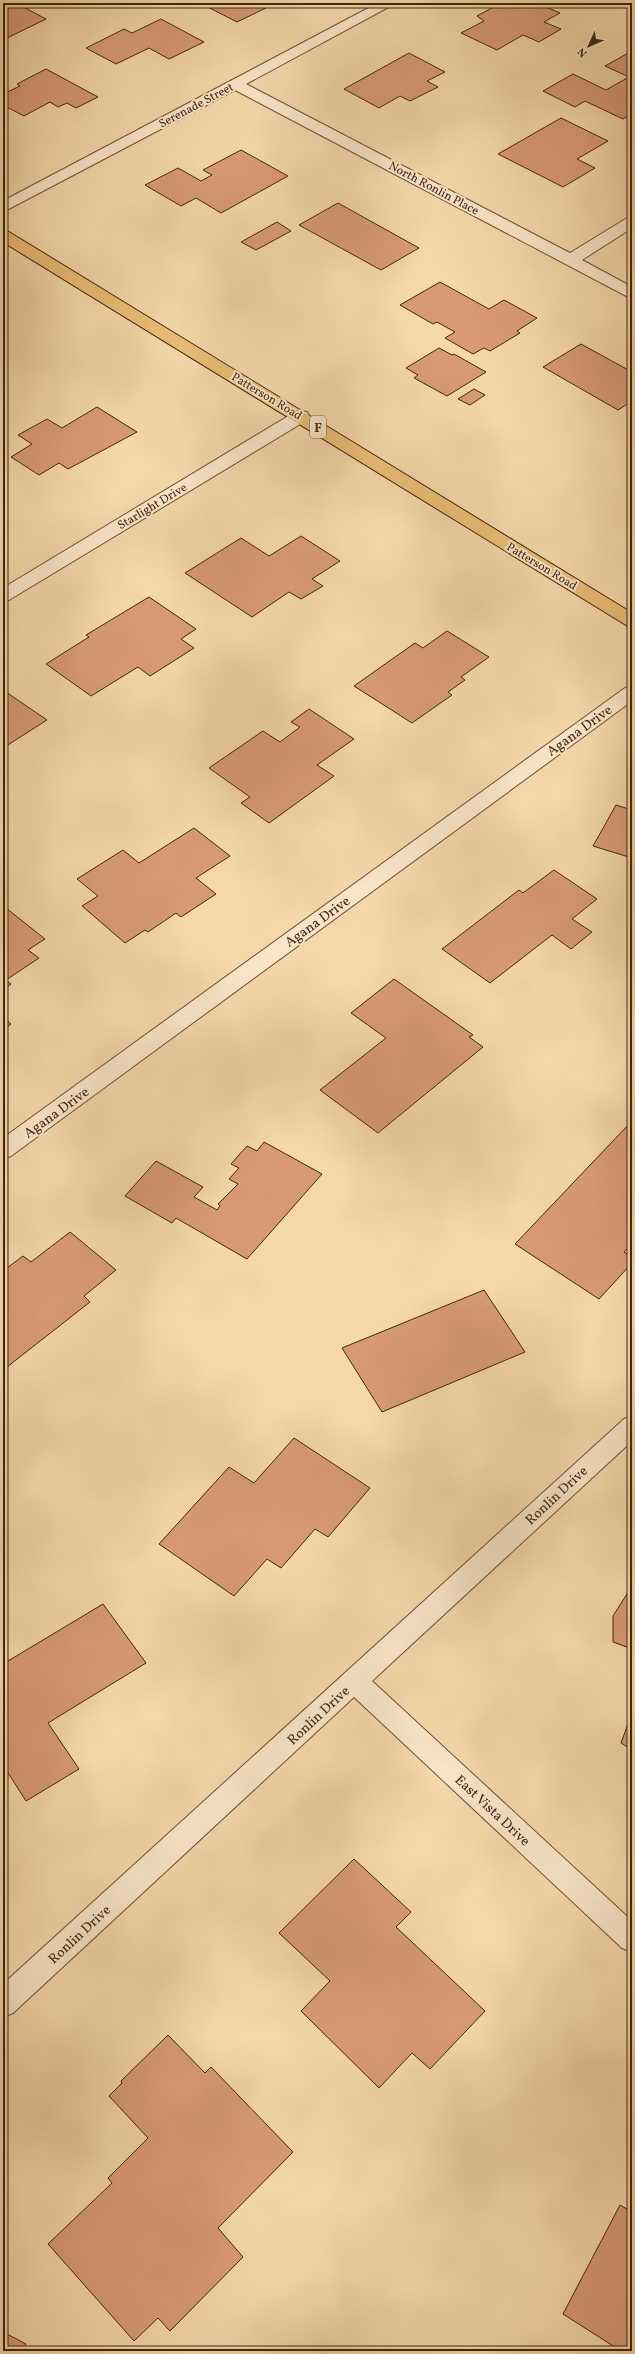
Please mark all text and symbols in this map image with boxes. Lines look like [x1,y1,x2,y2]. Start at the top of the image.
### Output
north arrow [569,26,609,66]
text: N [575,44,591,60]
street label: Serenade Street [156,79,237,132]
street label: North Ronlin Place [386,158,482,220]
street label: Patterson Road [228,369,305,424]
road number: F [310,416,326,438]
street label: Starlight Drive [115,480,190,534]
street label: Patterson Road [503,539,580,594]
street label: Agana Drive [543,701,617,761]
street label: Agana Drive [281,892,355,952]
street label: Agana Drive [20,1083,94,1143]
street label: Ronlin Drive [522,1462,593,1530]
street label: Ronlin Drive [284,1682,355,1750]
street label: East Vista Drive [450,1771,534,1851]
street label: Ronlin Drive [45,1901,116,1969]

